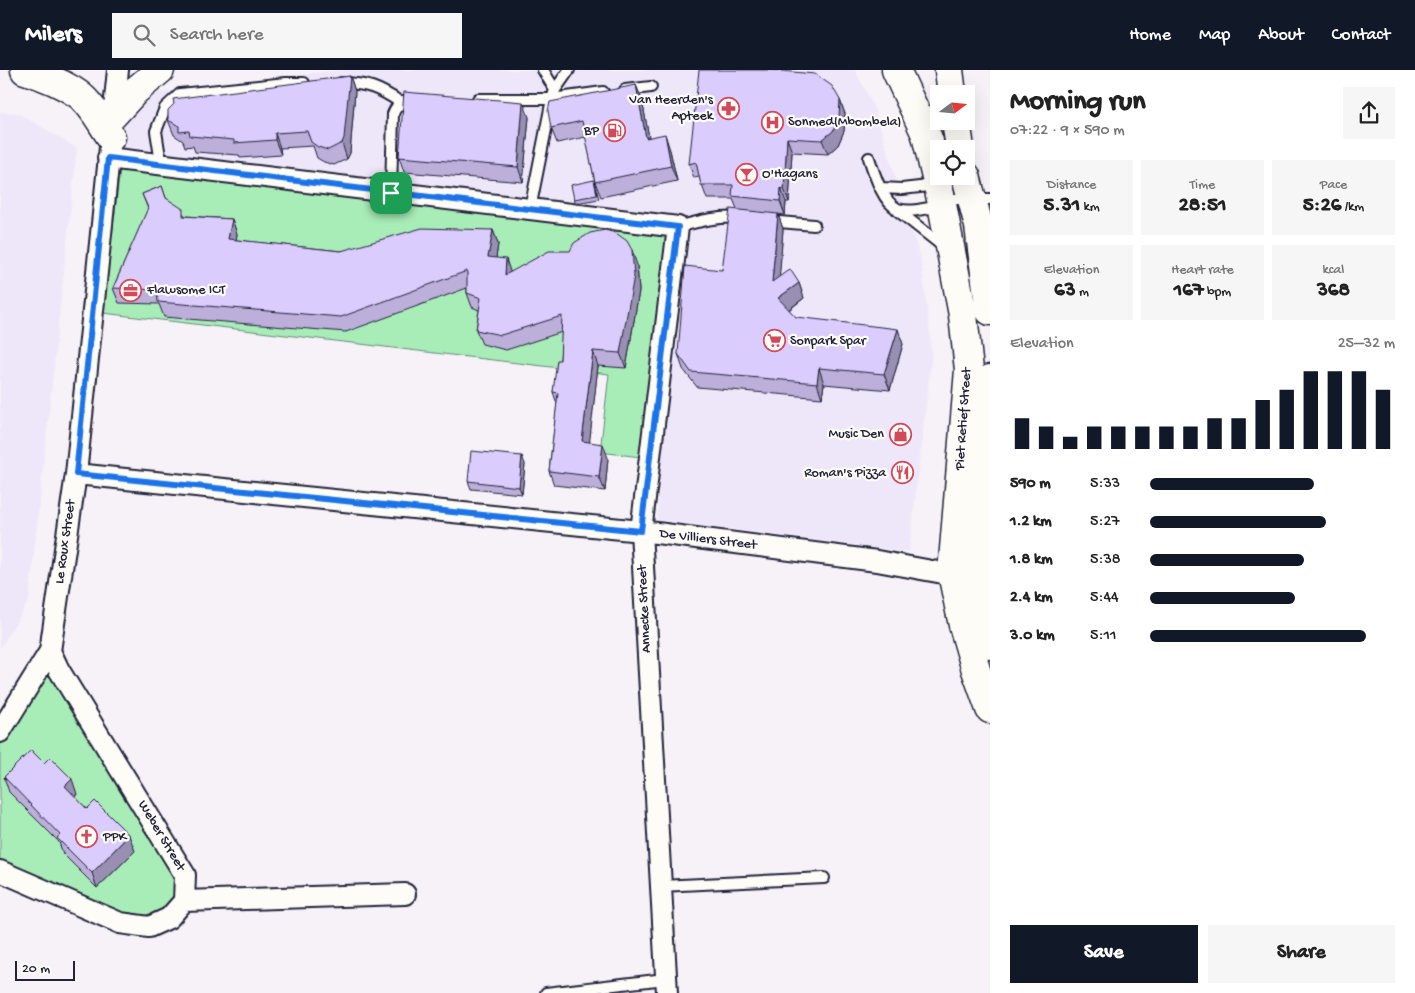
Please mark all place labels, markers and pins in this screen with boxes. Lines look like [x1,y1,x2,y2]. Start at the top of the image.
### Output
place label: Van Heerden's Apteek [628,92,715,125]
pharmacy icon: Van Heerden's Apteek [717,96,741,120]
hospital icon: Sonmed(Mbombela) [760,110,784,134]
place label: Sonmed(Mbombela) [788,114,902,131]
fuel station icon: BP [603,119,627,143]
place label: BP [583,123,599,140]
bar icon: O'Hagans [734,162,758,186]
place label: O'Hagans [762,166,818,183]
pin [370,172,412,214]
office icon: Flawsome ICT [119,278,143,302]
place label: Flawsome ICT [146,282,226,299]
supermarket icon: Sonpark Spar [762,329,786,353]
place label: Sonpark Spar [790,333,867,350]
shop icon: Music Den [888,422,912,446]
place label: Music Den [828,426,884,443]
restaurant icon: Roman's Pizza [890,461,914,485]
place label: Roman's Pizza [804,465,887,482]
church icon: PPK [75,825,99,849]
place label: PPK [102,829,127,846]

